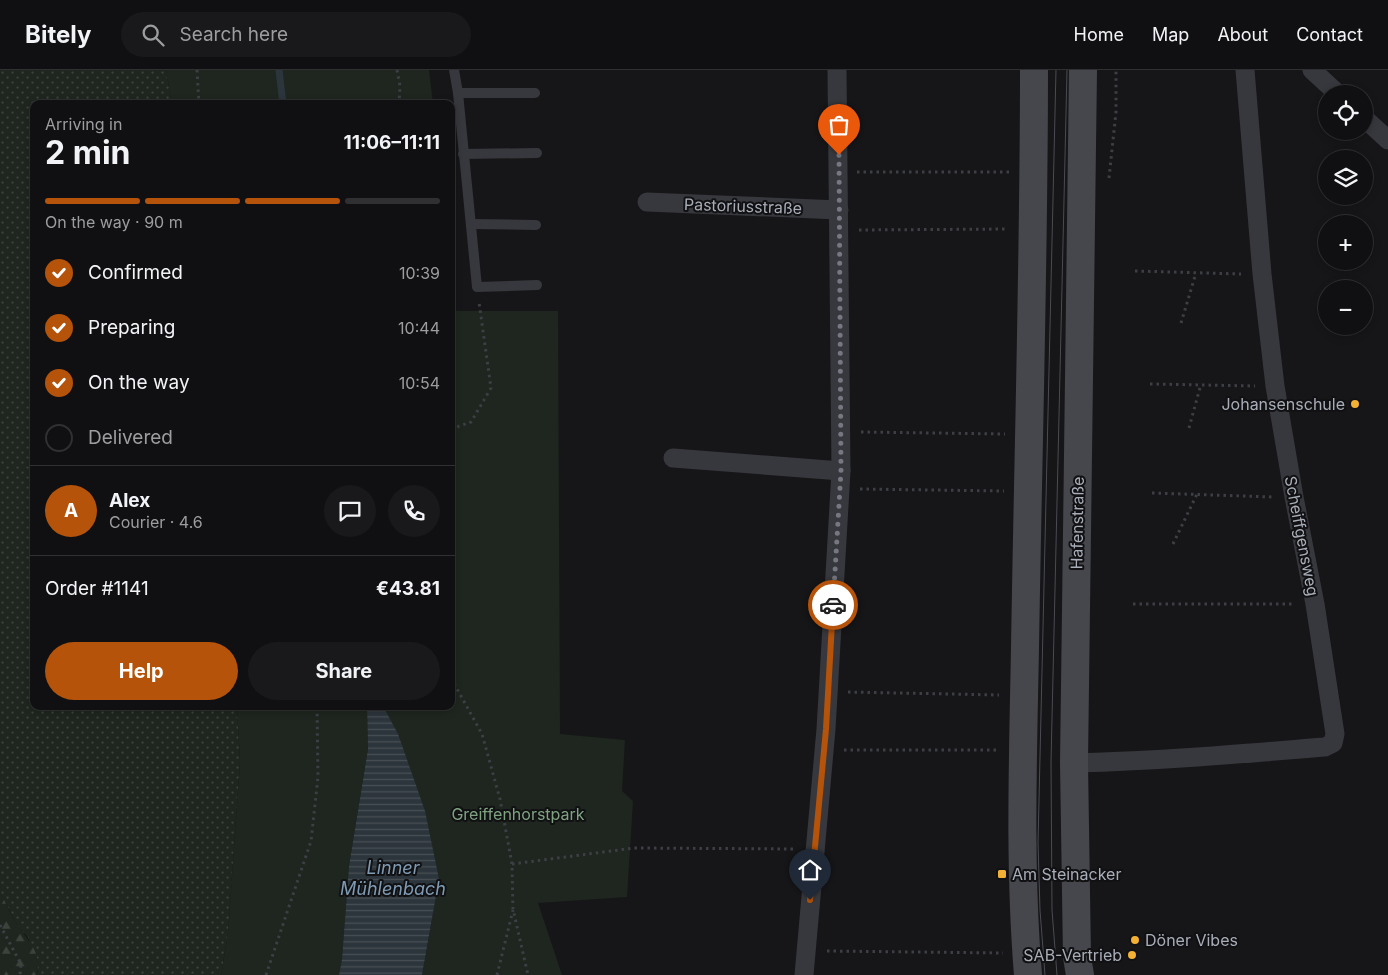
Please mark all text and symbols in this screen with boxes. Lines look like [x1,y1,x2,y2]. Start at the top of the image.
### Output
search box [121,12,471,57]
text: Bitely [25,20,91,49]
icon: search [139,21,167,49]
text: Search here [179,23,288,46]
text: Home [1074,24,1124,45]
text: Map [1152,24,1189,45]
text: About [1217,24,1268,45]
text: Contact [1296,24,1363,45]
map controls [1318,85,1373,335]
button: locate [1318,85,1373,140]
pin [818,104,860,155]
icon: bag [825,111,853,139]
text: Arriving in [45,114,122,134]
text: 11:06–11:11 [344,131,440,154]
text: 2 min [45,133,131,172]
button: layers [1318,150,1373,205]
street label: Pastoriusstraße [684,194,802,218]
text: On the way · 90 m [45,212,183,232]
button: + [1318,215,1373,270]
icon: check [45,259,73,287]
text: Confirmed [88,261,183,284]
text: 10:39 [399,263,440,283]
button: − [1318,280,1373,335]
icon: check [45,314,73,342]
text: Preparing [88,316,175,339]
text: 10:44 [398,318,440,338]
icon: check [45,369,73,397]
text: On the way [88,371,190,394]
text: 10:54 [399,373,440,393]
place label: Johansenschule [1221,394,1345,414]
marker: Johansenschule [1349,398,1361,410]
text: Delivered [88,426,173,449]
street label: Scheiffgensweg [1281,474,1323,598]
street label: Hafenstraße [1066,476,1088,570]
button: chat [324,485,376,537]
button: phone [388,485,440,537]
text: Alex [109,489,150,512]
text: A [64,499,78,522]
text: Courier · 4.6 [109,512,203,532]
text: Order #1141 [45,577,149,600]
text: €43.81 [376,577,440,600]
courier [808,580,858,630]
icon: car [819,591,847,619]
button: Help [45,642,238,700]
button: Share [248,642,440,700]
park label: Greiffenhorstpark [451,804,585,824]
pin [789,849,831,900]
icon: home [796,856,824,884]
water label: Linner Mühlenbach [340,857,446,899]
place label: Am Steinacker [1012,864,1121,884]
marker: Am Steinacker [996,868,1008,880]
place label: Döner Vibes [1145,930,1238,950]
marker: Döner Vibes [1129,934,1141,946]
place label: SAB-Vertrieb [1023,945,1122,965]
marker: SAB-Vertrieb [1126,949,1138,961]

